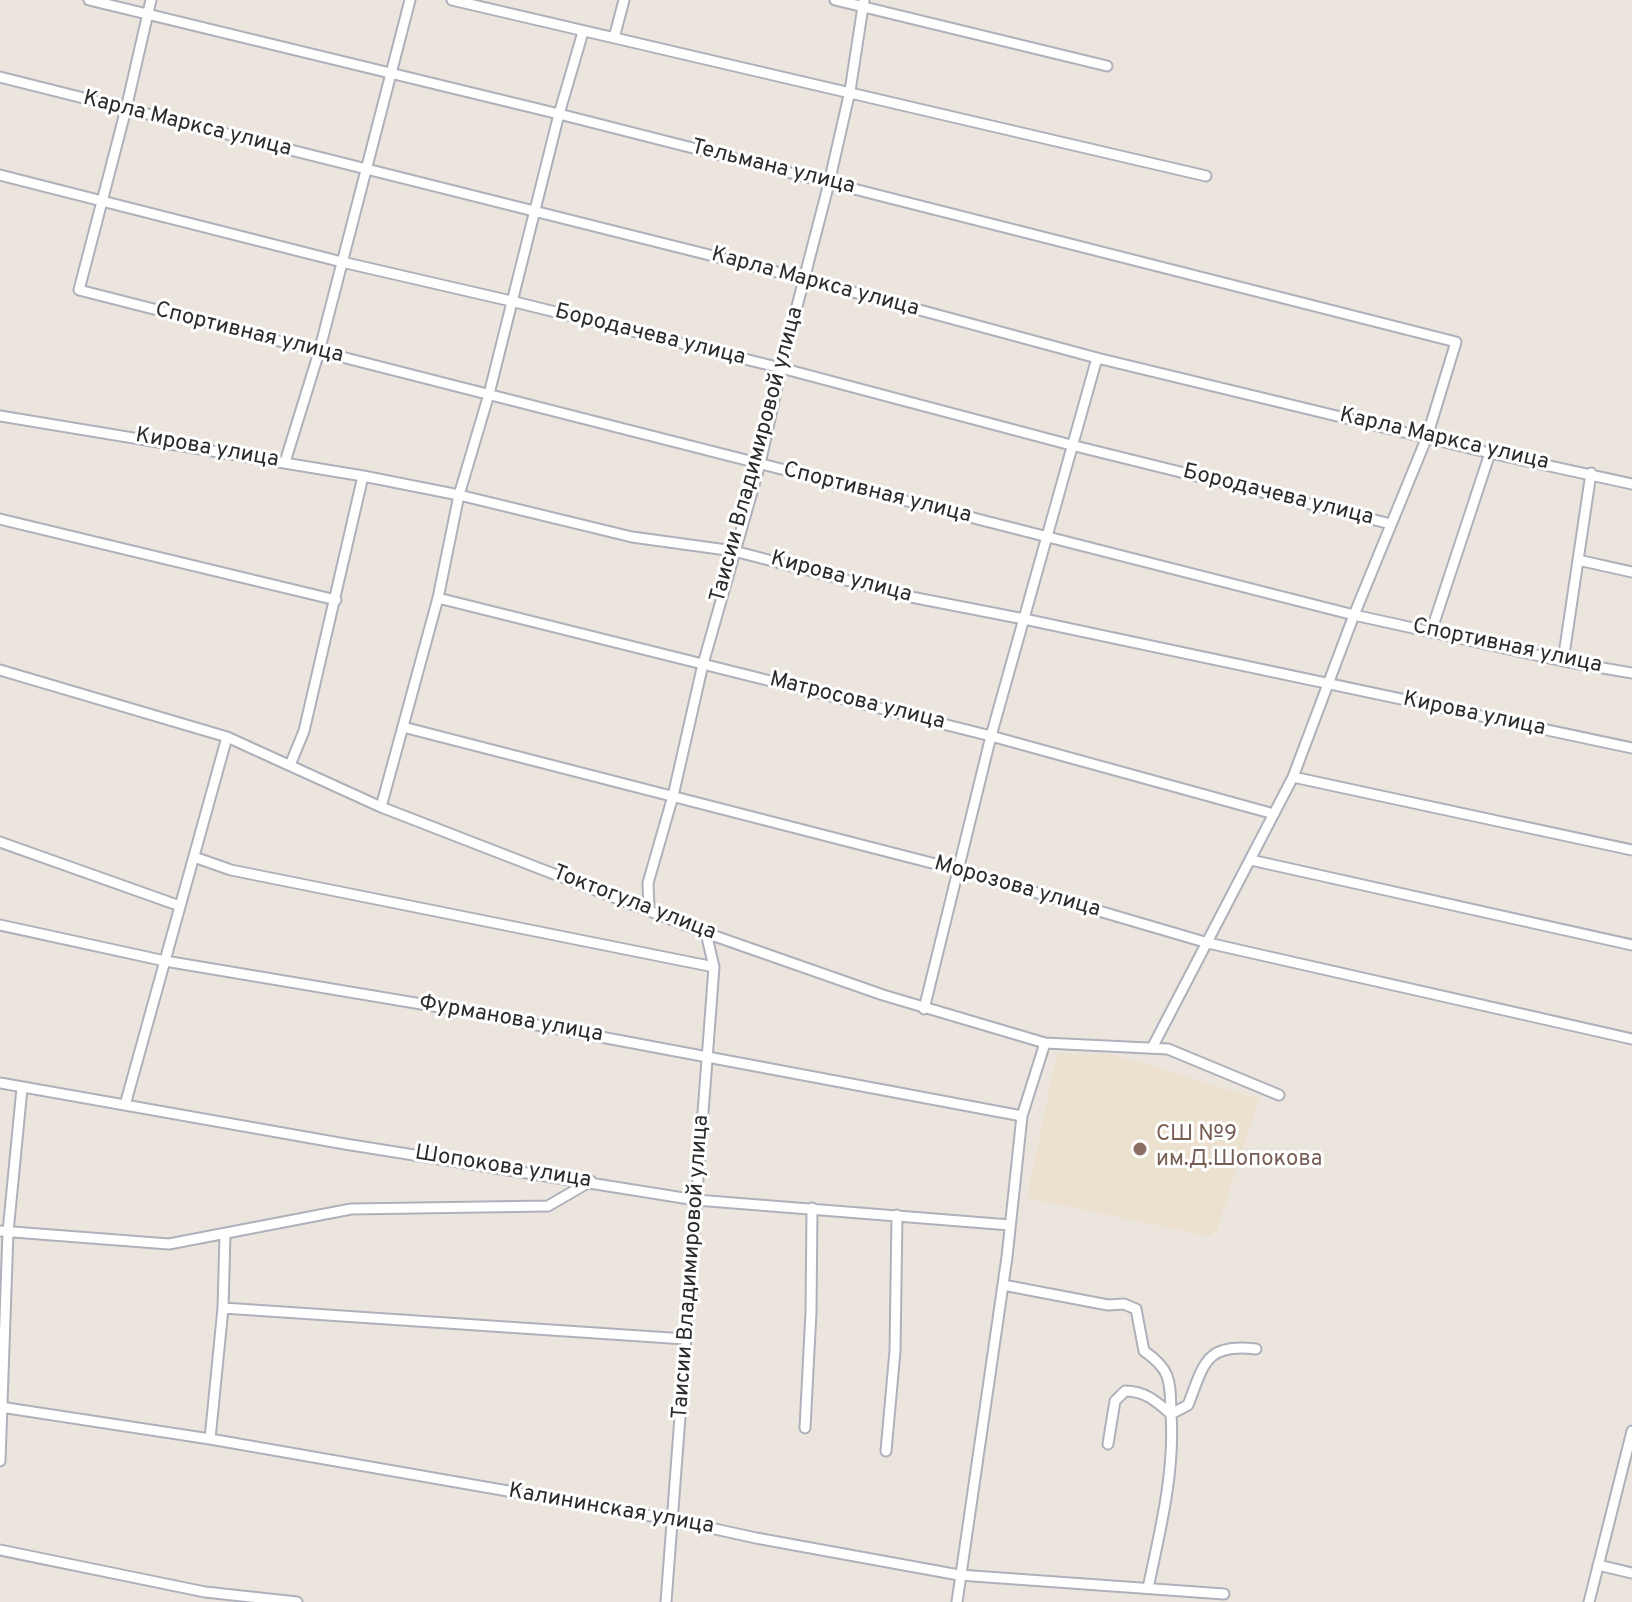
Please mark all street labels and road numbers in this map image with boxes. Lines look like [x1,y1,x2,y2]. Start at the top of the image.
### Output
street label: Карла Маркса улица [80,86,294,164]
street label: Тельмана улица [688,135,858,201]
street label: Карла Маркса улица [708,243,922,323]
street label: Спортивная улица [152,298,346,370]
street label: Бородачева улица [552,300,748,372]
street label: Таисии Владимировой улица [706,304,810,606]
street label: Карла Маркса улица [1337,403,1551,477]
street label: Кирова улица [133,423,281,475]
street label: Спортивная улица [780,458,974,530]
street label: Бородачева улица [1180,460,1376,532]
street label: Кирова улица [768,546,914,610]
street label: Спортивная улица [1410,614,1604,680]
street label: Матросова улица [767,667,947,737]
street label: Кирова улица [1400,687,1548,743]
street label: Морозова улица [931,852,1103,924]
street label: Токтогула улица [549,861,719,947]
street label: Фурманова улица [417,991,605,1049]
street label: Таисии Владимировой улица [668,1114,716,1420]
street label: Шопокова улица [413,1141,593,1195]
street label: Калининская улица [506,1479,716,1541]

